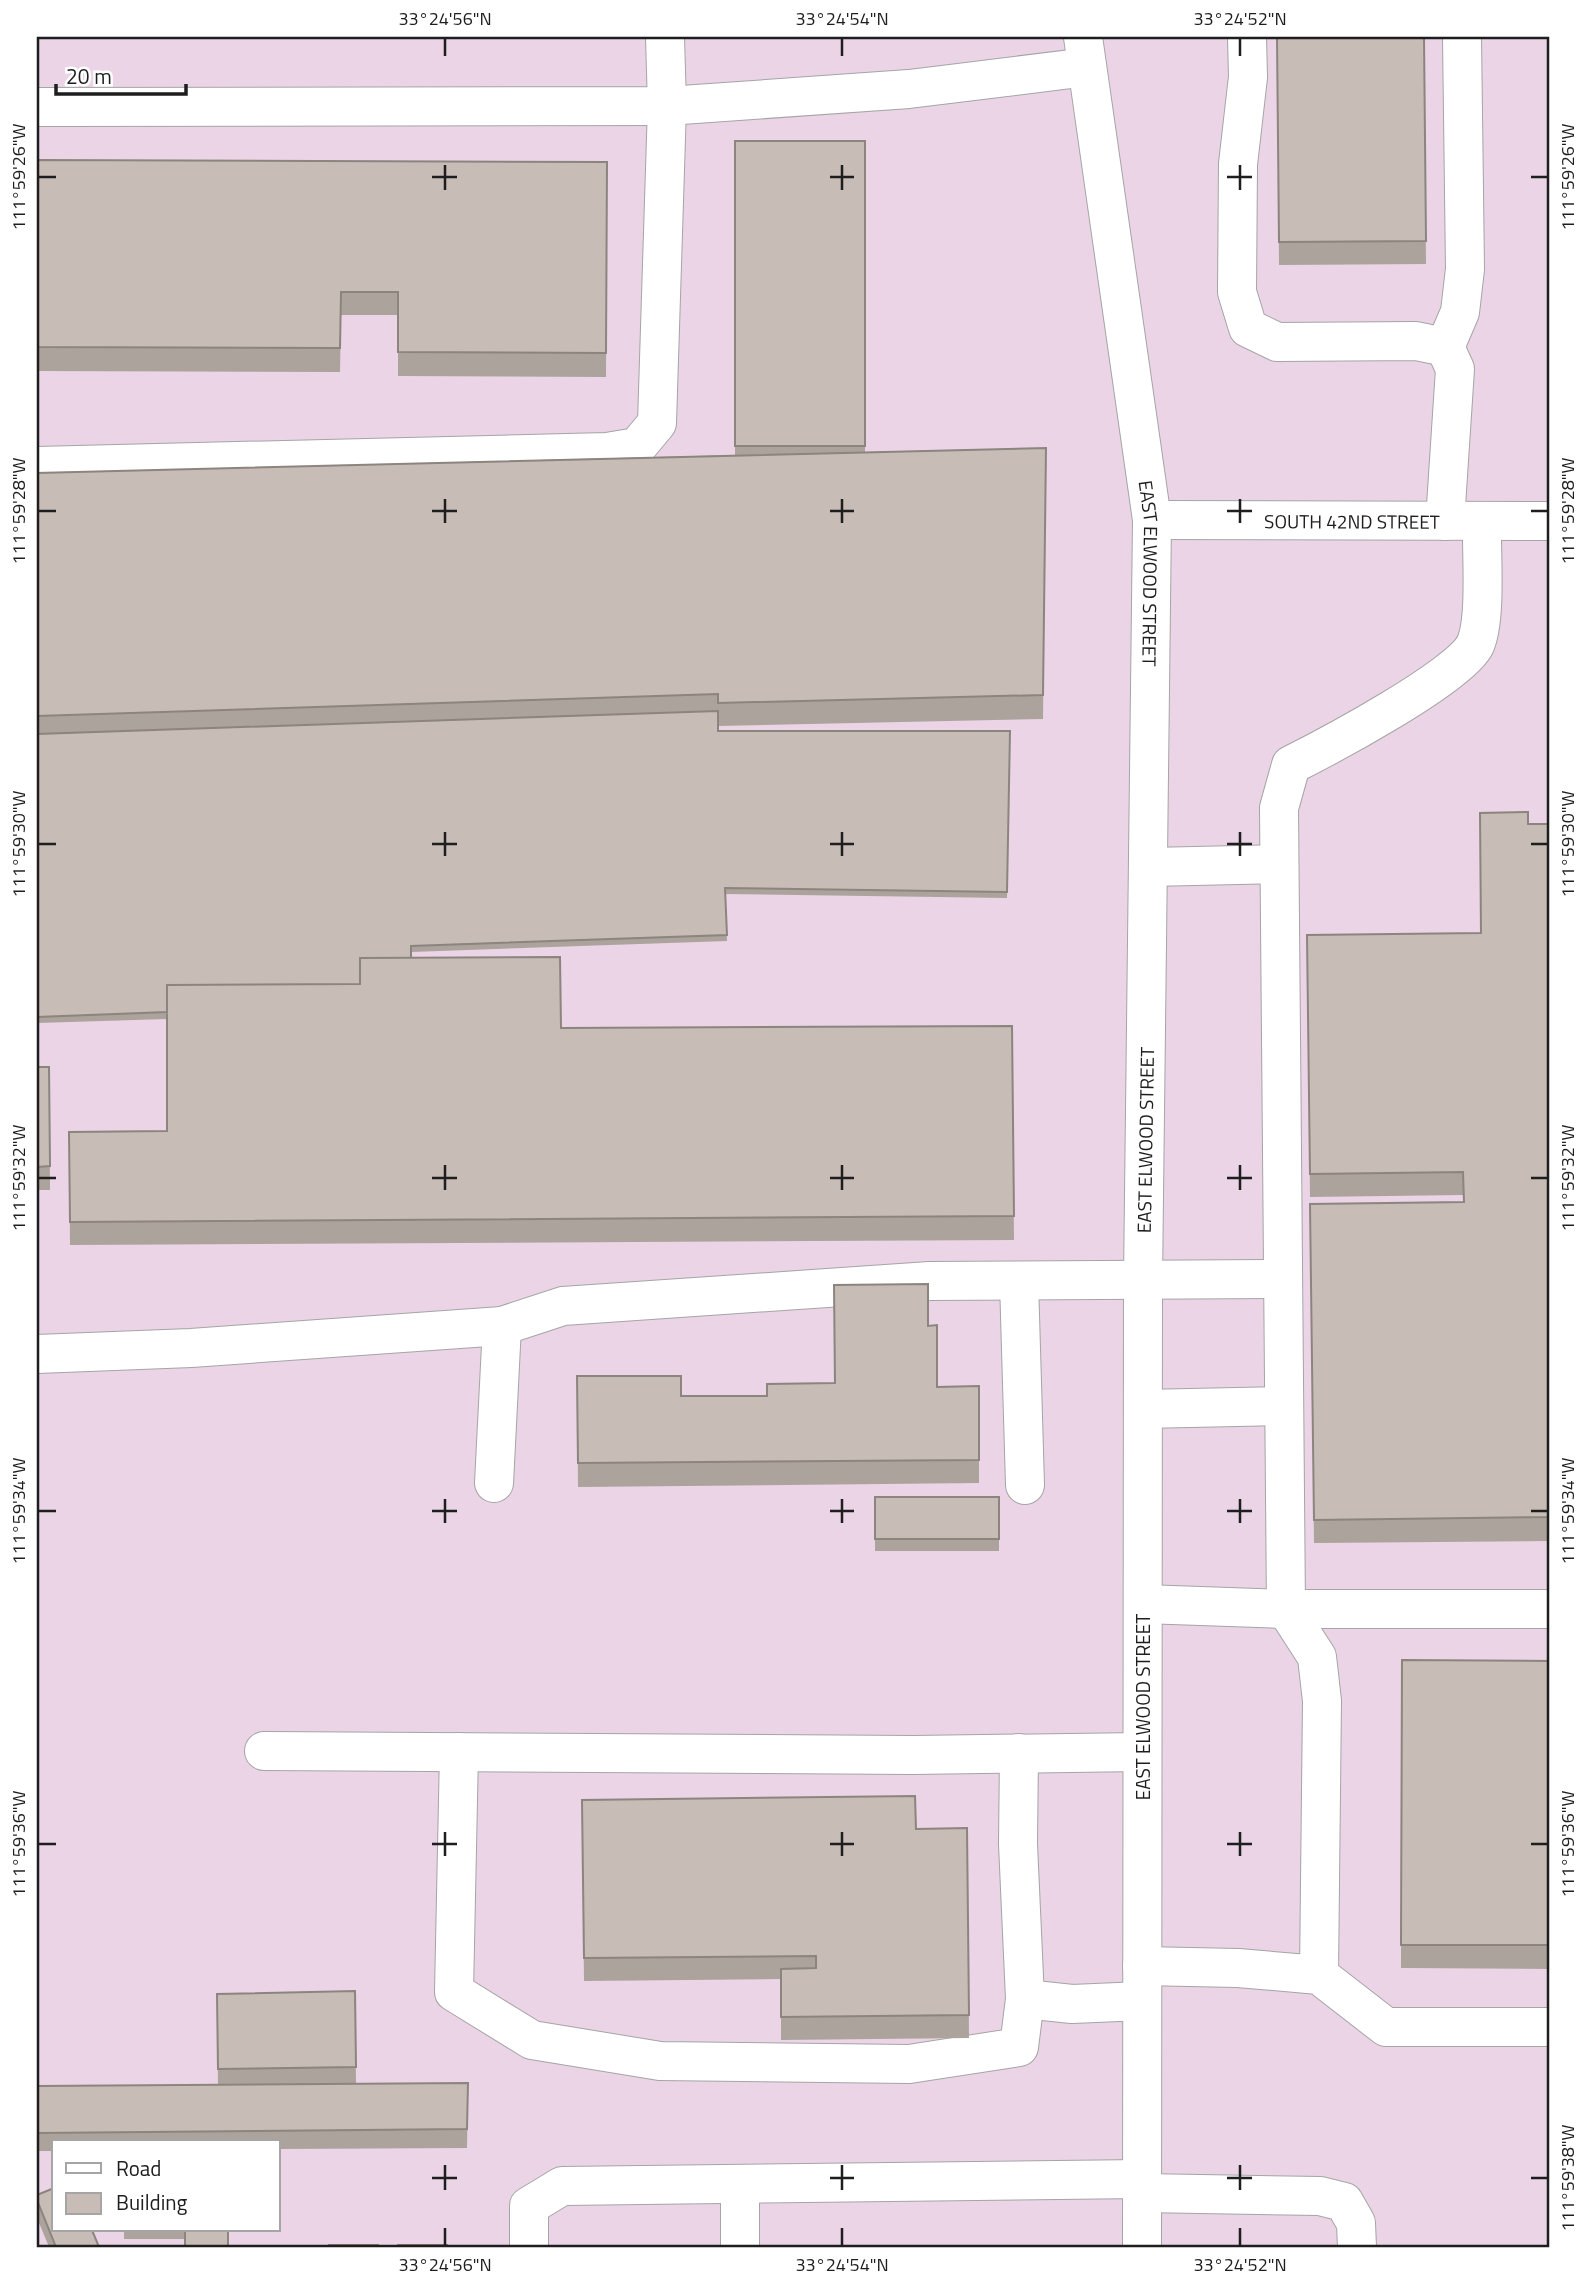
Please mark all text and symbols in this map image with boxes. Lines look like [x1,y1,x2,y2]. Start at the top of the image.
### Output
text: 33°24'56"N [398,5,492,32]
text: 33°24'54"N [795,5,889,32]
text: 33°24'52"N [1193,5,1287,32]
scale bar [56,52,186,96]
text: 20 m [66,60,112,92]
text: 111°59'26"W [5,123,32,231]
text: 111°59'26"W [1554,123,1581,231]
text: 111°59'28"W [5,457,32,565]
text: 111°59'28"W [1554,457,1581,565]
street label: EAST ELWOOD STREET [1132,478,1167,666]
street label: SOUTH 42ND STREET [1264,506,1440,535]
text: 111°59'30"W [5,790,32,898]
text: 111°59'30"W [1554,790,1581,898]
street label: EAST ELWOOD STREET [1129,1047,1161,1233]
text: 111°59'32"W [5,1124,32,1232]
text: 111°59'32"W [1554,1124,1581,1232]
text: 111°59'34"W [5,1457,32,1565]
text: 111°59'34"W [1554,1457,1581,1565]
street label: EAST ELWOOD STREET [1128,1614,1157,1800]
text: 111°59'36"W [5,1790,32,1898]
text: 111°59'36"W [1554,1790,1581,1898]
text: 111°59'38"W [1554,2124,1581,2232]
legend [52,2140,280,2232]
text: Road [116,2152,161,2184]
text: Building [116,2186,188,2218]
text: 33°24'56"N [398,2251,492,2278]
text: 33°24'54"N [795,2251,889,2278]
text: 33°24'52"N [1193,2251,1287,2278]

